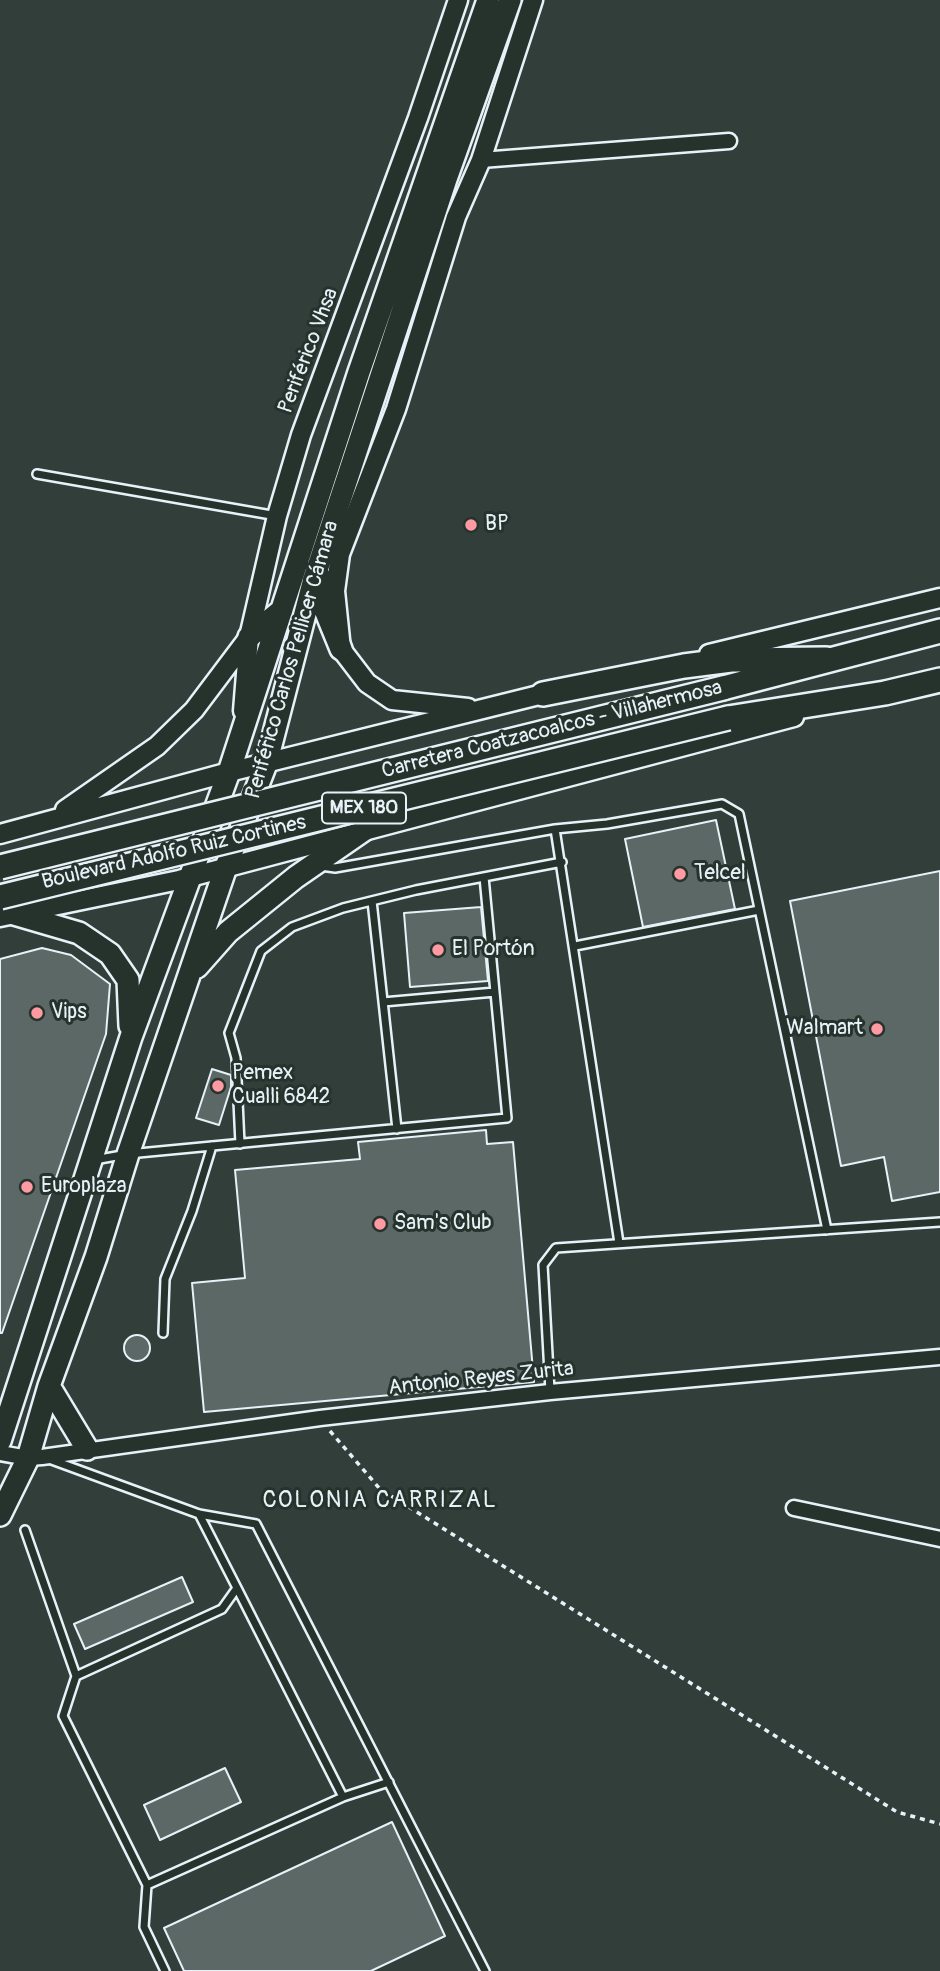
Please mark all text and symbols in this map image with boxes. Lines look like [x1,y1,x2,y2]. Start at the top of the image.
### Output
street label: Periférico Vhsa [274,285,344,417]
place label: BP [485,512,508,538]
marker: BP [463,517,479,533]
street label: Periférico Carlos Pellicer Cámara [241,518,345,802]
street label: Carretera Coatzacoalcos - Villahermosa [379,675,725,785]
road number: MEX 180 [322,792,406,824]
street label: Boulevard Adolfo Ruiz Cortines [39,810,309,896]
place label: Telcel [694,861,746,887]
marker: Telcel [672,866,688,882]
place label: El Portón [452,937,535,963]
marker: El Portón [430,942,446,958]
place label: Vips [51,1000,87,1026]
marker: Vips [29,1005,45,1021]
place label: Walmart [786,1016,863,1042]
marker: Walmart [869,1021,885,1037]
place label: Pemex Cualli 6842 [232,1061,330,1111]
marker: Pemex Cualli 6842 [210,1078,226,1094]
place label: Europlaza [41,1174,126,1200]
marker: Europlaza [19,1179,35,1195]
place label: Sam's Club [394,1211,492,1237]
marker: Sam's Club [372,1216,388,1232]
street label: Antonio Reyes Zurita [387,1357,575,1401]
district label: COLONIA CARRIZAL [264,1487,496,1515]

